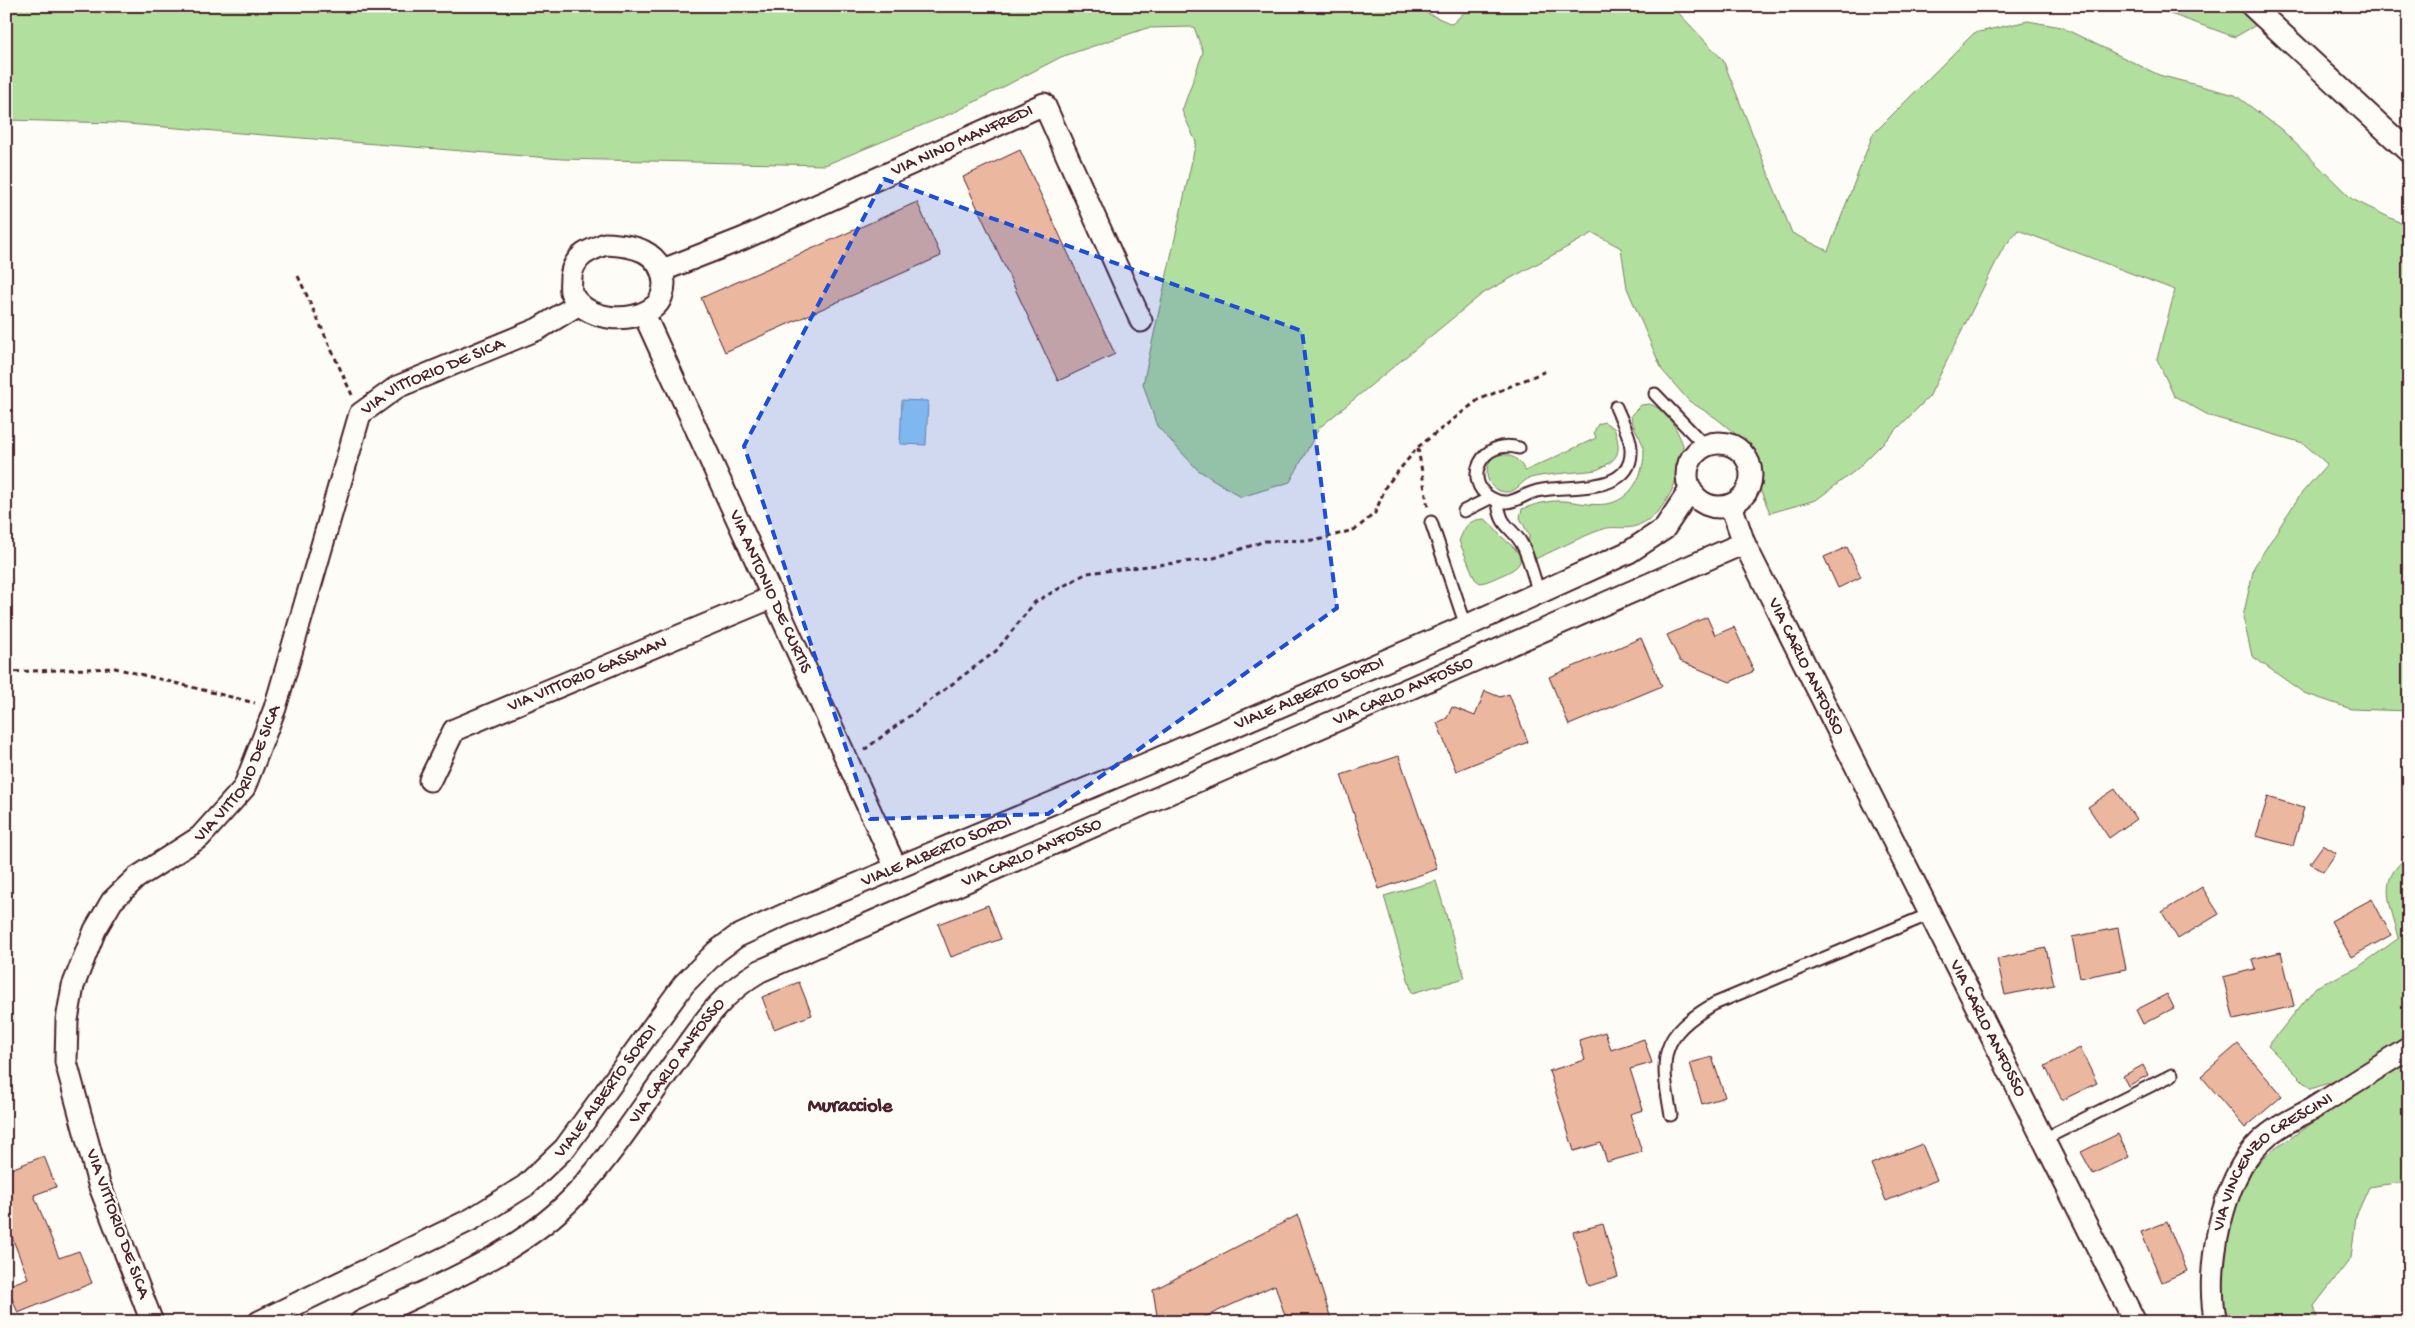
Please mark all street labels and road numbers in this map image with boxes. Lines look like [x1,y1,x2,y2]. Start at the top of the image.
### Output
street label: VIA NINO MANFREDI [887,100,1036,182]
street label: VIA VITTORIO DE SICA [356,333,509,421]
street label: VIA ANTONIO DE CURTIS [724,506,817,677]
street label: VIA CARLO ANFOSSO [1762,594,1849,739]
street label: VIA VITTORIO GASSMAN [504,632,670,717]
street label: VIA CARLO ANFOSSO [1329,651,1477,731]
street label: VIALE ALBERTO SORDI [1230,652,1387,735]
street label: VIA VITTORIO DE SICA [189,701,286,847]
street label: VIALE ALBERTO SORDI [857,811,1015,892]
street label: VIA CARLO ANFOSSO [958,813,1105,893]
street label: VIA CARLO ANFOSSO [1944,956,2031,1101]
street label: VIA CARLO ANFOSSO [624,993,730,1129]
street label: VIALE ALBERTO SORDI [549,1020,662,1164]
street label: VIA VINCENZO CRESCINI [2208,1088,2337,1234]
street label: VIA VITTORIO DE SICA [80,1146,154,1303]

